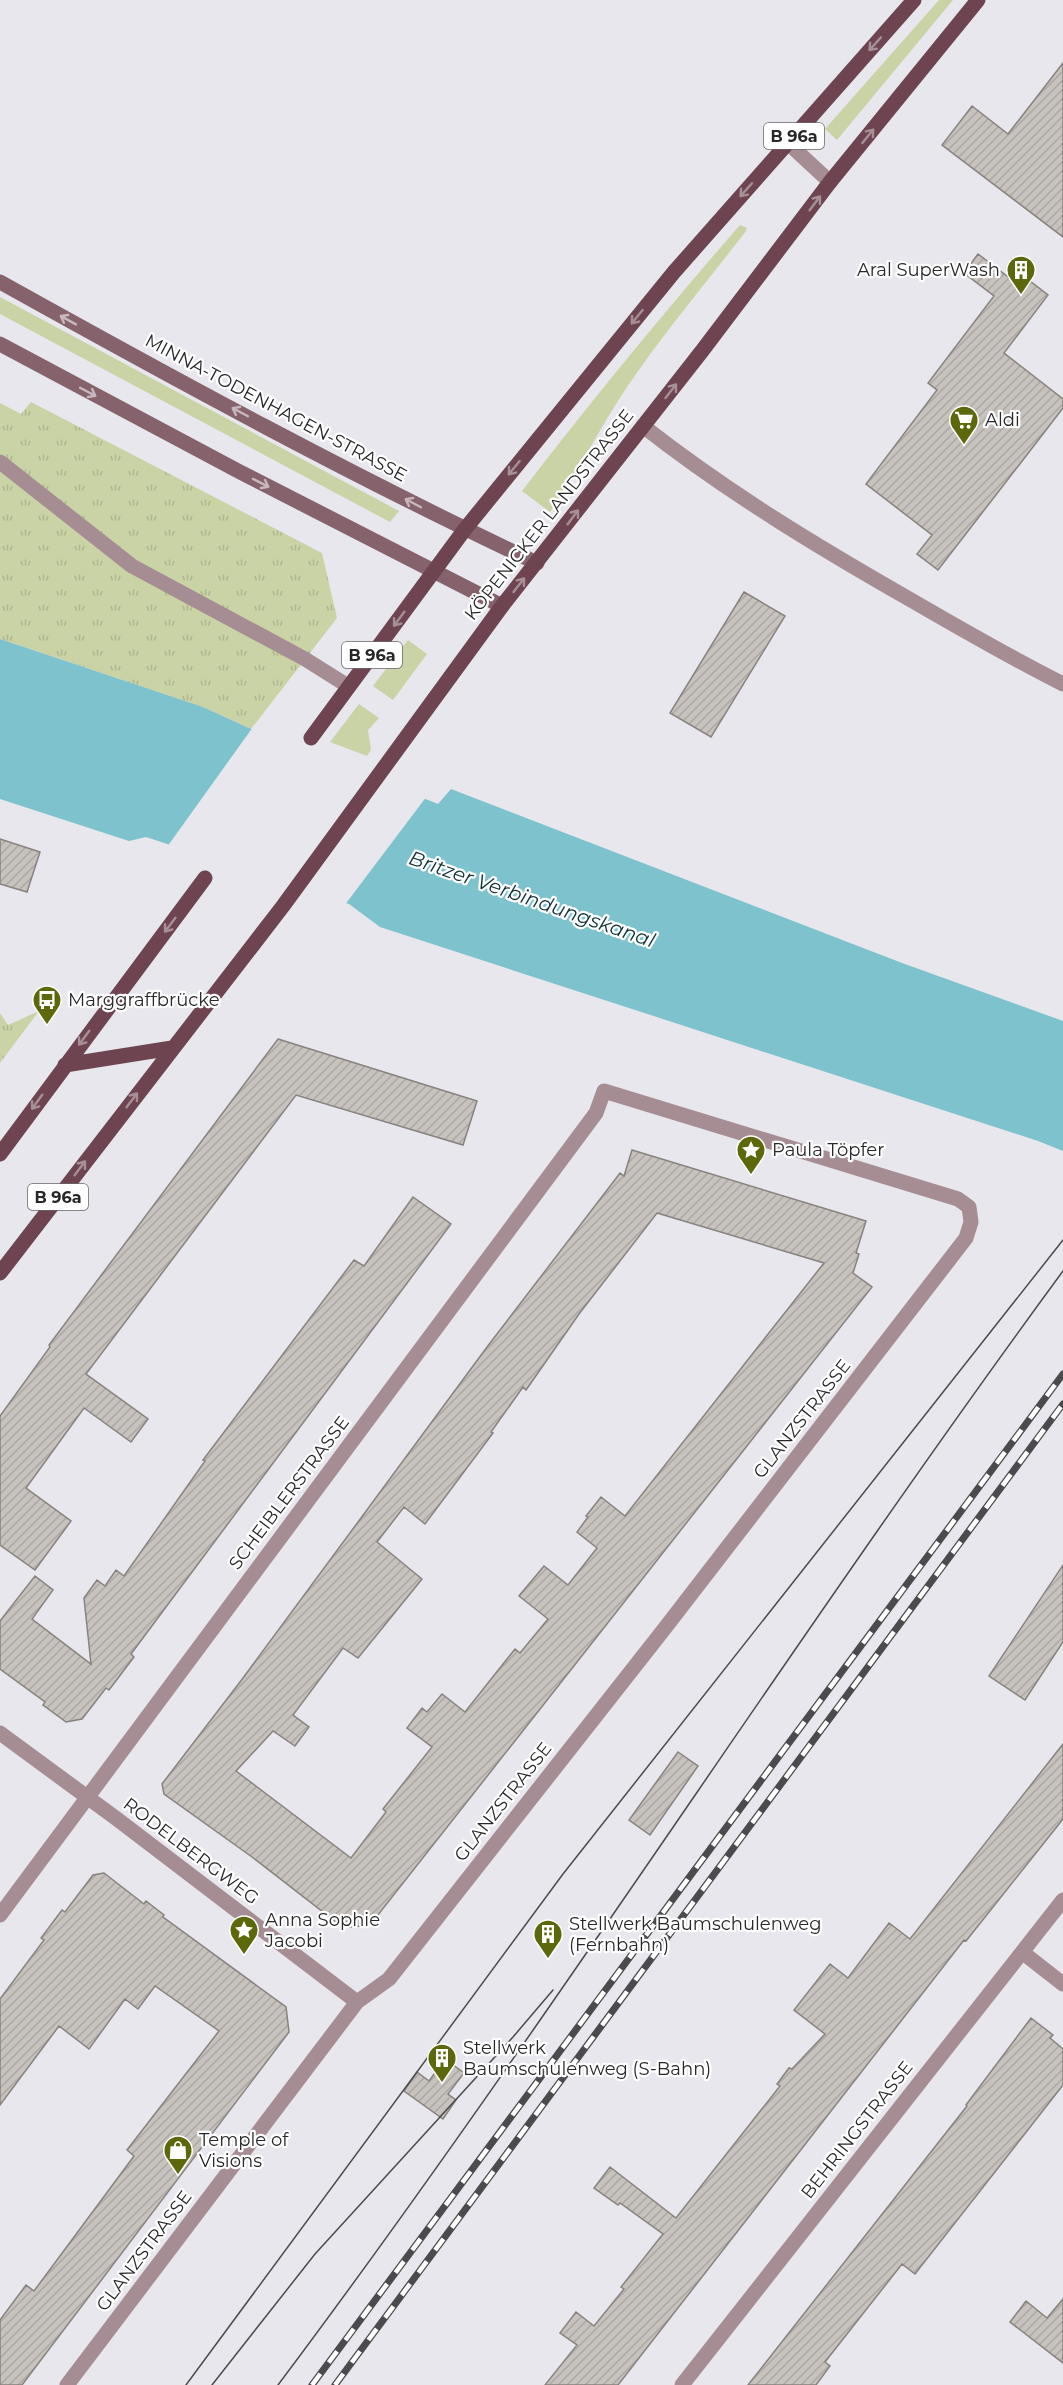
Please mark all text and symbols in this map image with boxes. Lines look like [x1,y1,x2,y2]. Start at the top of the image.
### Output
one-way arrow [868,36,882,51]
road number: B 96a [764,123,824,149]
one-way arrow [861,128,874,144]
one-way arrow [739,182,753,197]
one-way arrow [808,195,821,211]
building icon: Aral SuperWash [1005,254,1037,296]
place label: Aral SuperWash [857,259,1000,281]
one-way arrow [630,309,643,325]
one-way arrow [60,313,77,325]
street label: MINNA-TODENHAGEN-STRASSE [141,329,411,487]
one-way arrow [664,383,677,399]
one-way arrow [79,387,97,398]
supermarket icon: Aldi [948,404,980,446]
street label: KÖPENICKER LANDSTRASSE [460,405,638,625]
one-way arrow [232,406,249,418]
place label: Aldi [985,409,1020,431]
one-way arrow [507,460,520,476]
one-way arrow [252,477,269,489]
one-way arrow [404,496,422,508]
one-way arrow [566,509,579,525]
one-way arrow [513,577,526,593]
one-way arrow [393,611,406,627]
road number: B 96a [342,642,402,668]
water label: Britzer Verbindungskanal [406,846,659,953]
one-way arrow [163,916,176,932]
bus stop icon: Marggraffbrücke [31,984,63,1026]
place label: Marggraffbrücke [68,989,220,1011]
one-way arrow [78,1030,90,1046]
one-way arrow [125,1093,138,1109]
one-way arrow [31,1094,43,1110]
place icon: Paula Töpfer [735,1134,767,1176]
place label: Paula Töpfer [772,1139,884,1161]
one-way arrow [74,1160,87,1176]
road number: B 96a [28,1184,88,1210]
street label: GLANZSTRASSE [749,1355,855,1483]
street label: SCHEIBLERSTRASSE [224,1412,354,1574]
street label: GLANZSTRASSE [450,1738,556,1866]
street label: RODELBERGWEG [119,1793,263,1909]
place label: Anna Sophie Jacobi [264,1909,380,1952]
place label: Stellwerk Baumschulenweg (Fernbahn) [569,1913,821,1956]
place icon: Anna Sophie Jacobi [228,1914,260,1956]
building icon: Stellwerk Baumschulenweg (Fernbahn) [532,1918,564,1960]
place label: Stellwerk Baumschulenweg (S-Bahn) [463,2037,711,2080]
building icon: Stellwerk Baumschulenweg (S-Bahn) [426,2042,458,2084]
street label: BEHRINGSTRASSE [796,2057,918,2203]
place label: Temple of Visions [199,2129,289,2172]
shop icon: Temple of Visions [162,2134,194,2176]
street label: GLANZSTRASSE [92,2186,196,2316]

